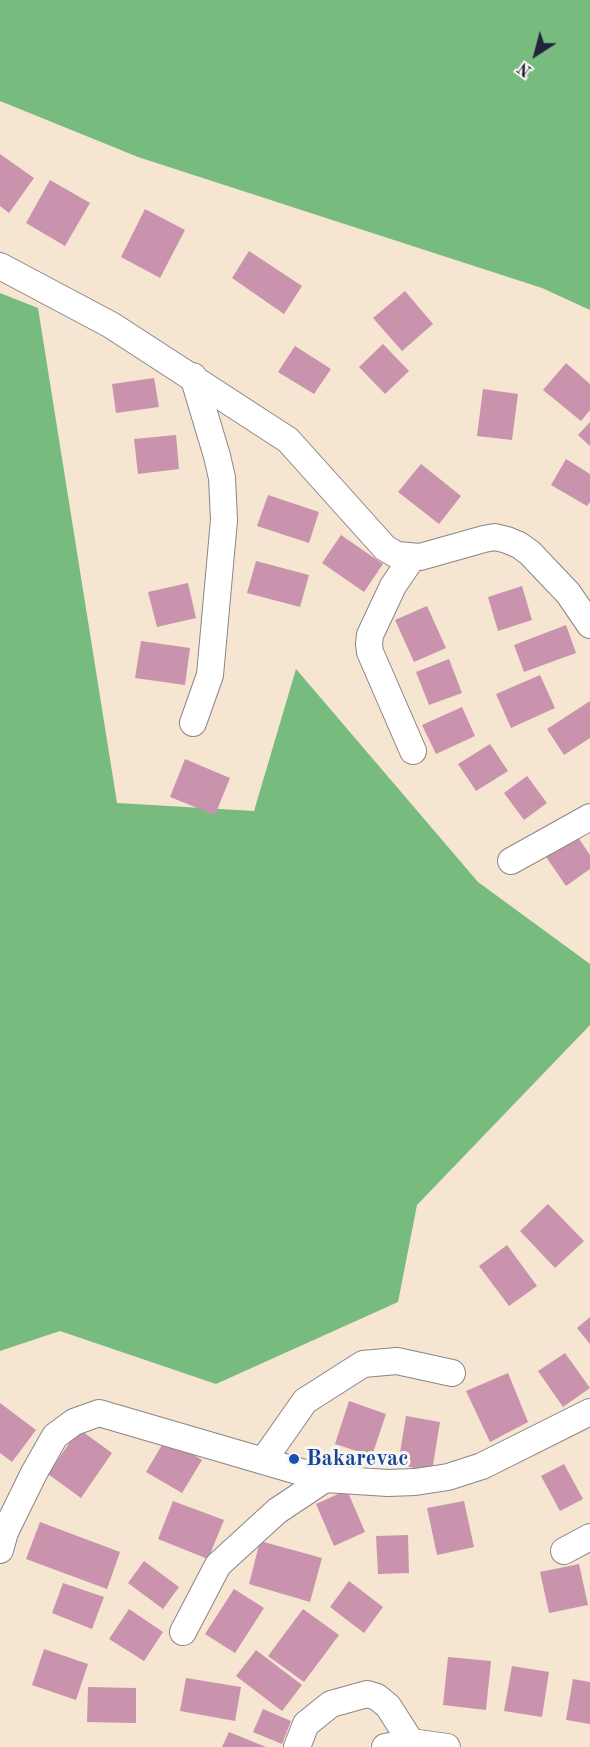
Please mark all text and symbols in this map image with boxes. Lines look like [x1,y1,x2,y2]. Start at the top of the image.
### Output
north arrow [506,24,566,84]
text: N [516,58,535,79]
place label: Bakarevac [306,1446,408,1472]
marker: Bakarevac [287,1452,301,1466]

